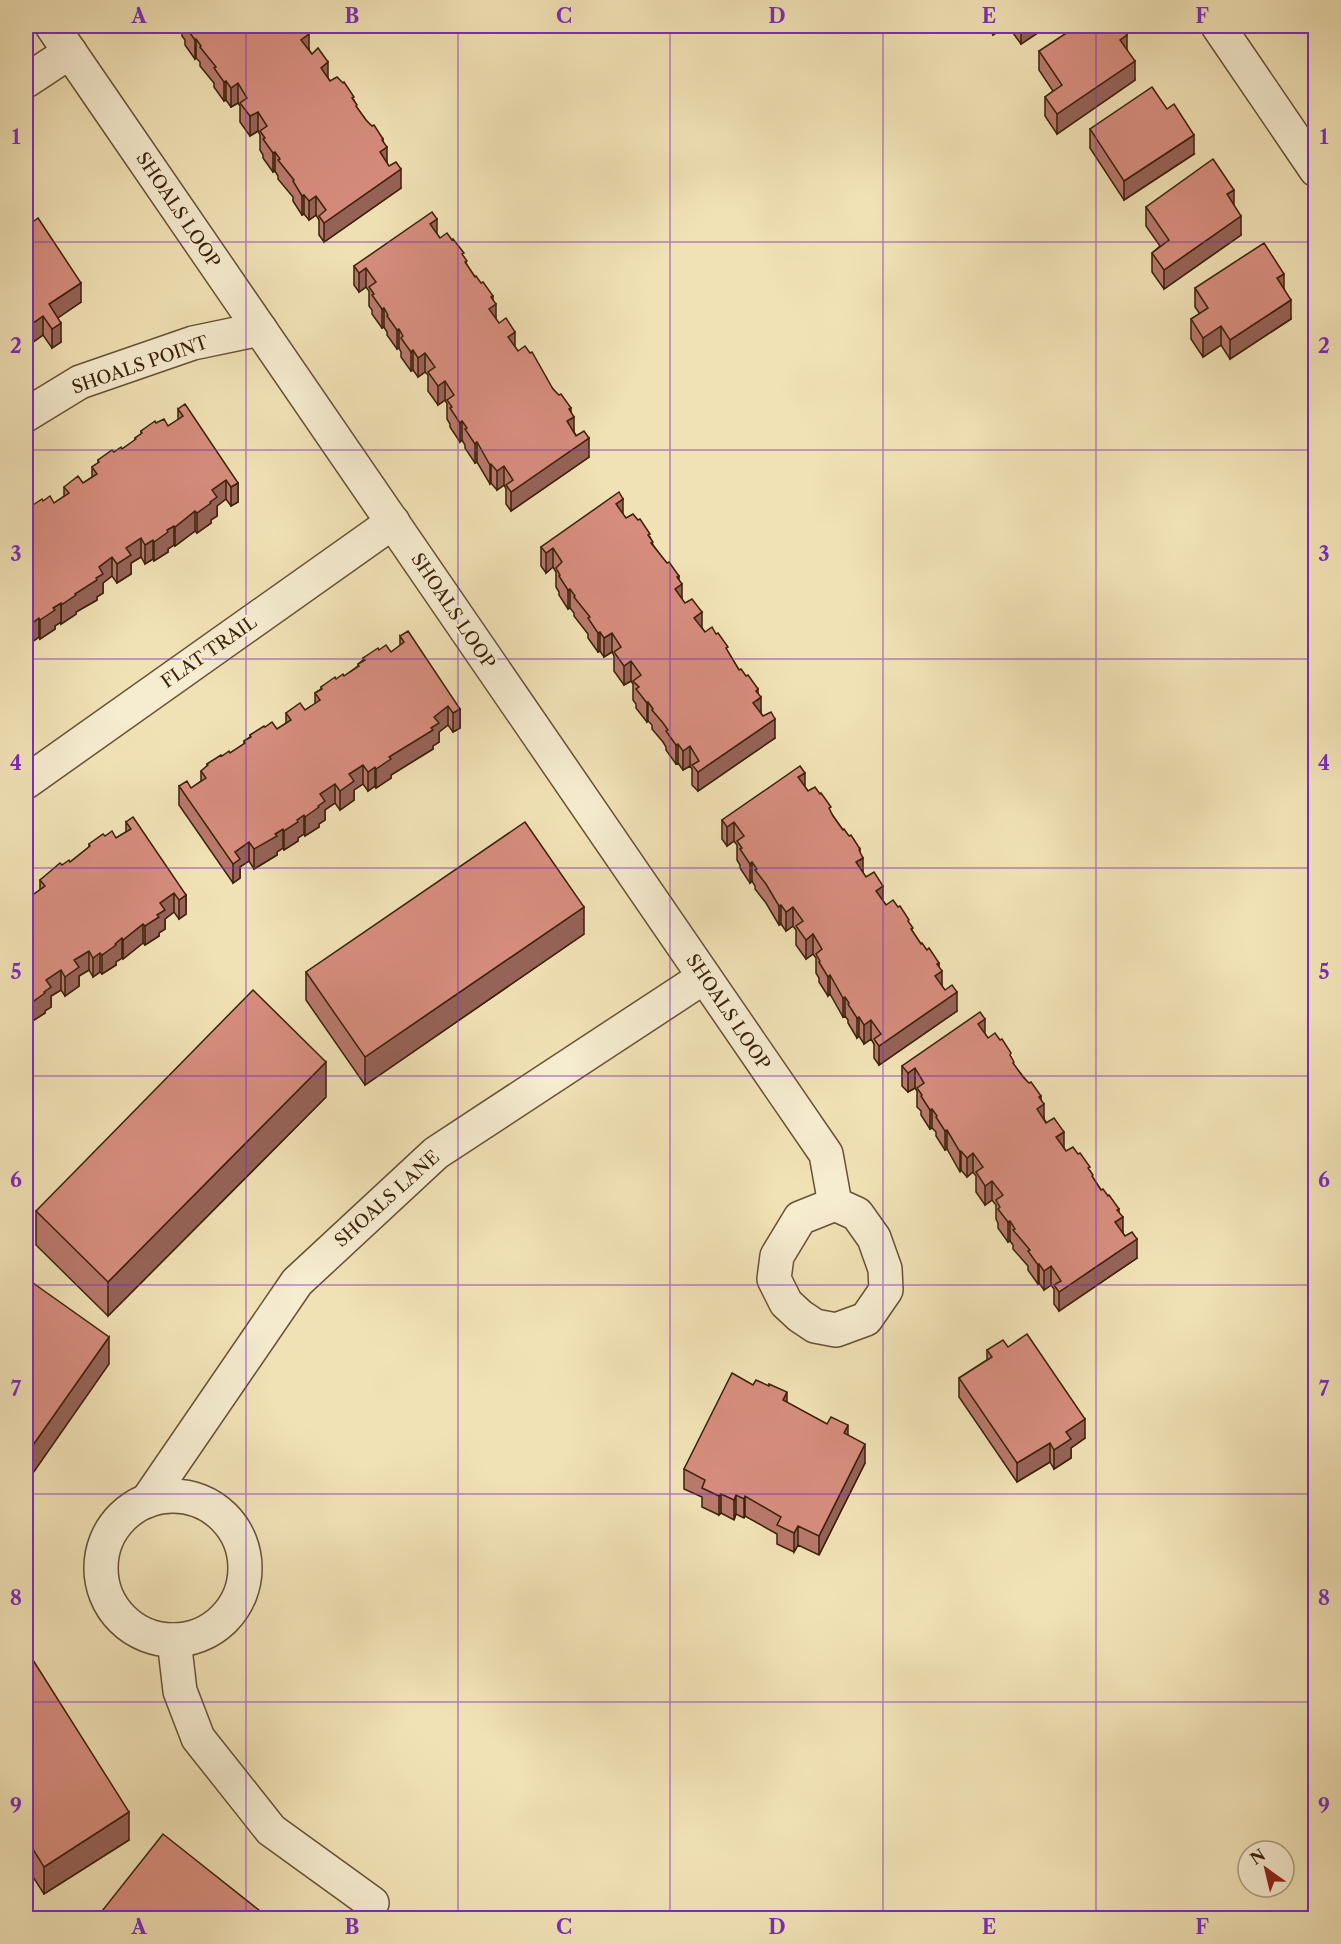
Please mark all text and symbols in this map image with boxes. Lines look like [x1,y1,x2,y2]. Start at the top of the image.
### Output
text: A [130,4,147,28]
text: B [345,4,360,28]
text: C [556,4,572,28]
text: D [768,4,786,28]
text: E [982,4,996,28]
text: F [1195,4,1209,28]
text: 1 [12,125,21,149]
text: 1 [1320,125,1329,149]
street label: SHOALS LOOP [131,148,225,272]
street label: SHOALS POINT [69,331,212,399]
text: 2 [10,334,22,358]
text: 2 [1318,334,1330,358]
text: 3 [10,542,22,566]
text: 3 [1318,542,1330,566]
street label: SHOALS LOOP [406,549,500,673]
street label: FLAT TRAIL [157,611,261,693]
text: 4 [10,751,22,775]
text: 4 [1318,751,1330,775]
street label: SHOALS LOOP [681,950,775,1074]
text: 5 [10,960,22,984]
text: 5 [1318,960,1330,984]
street label: SHOALS LANE [330,1146,444,1252]
text: 6 [10,1168,22,1192]
text: 6 [1318,1168,1330,1192]
text: 7 [11,1377,22,1401]
text: 7 [1319,1377,1330,1401]
text: 8 [10,1586,22,1610]
text: 8 [1318,1586,1330,1610]
text: 9 [10,1794,22,1818]
text: 9 [1318,1794,1330,1818]
north arrow [1236,1839,1296,1899]
text: N [1246,1844,1269,1869]
text: A [130,1915,147,1939]
text: B [345,1915,360,1939]
text: C [556,1915,572,1939]
text: D [768,1915,786,1939]
text: E [982,1915,996,1939]
text: F [1195,1915,1209,1939]

